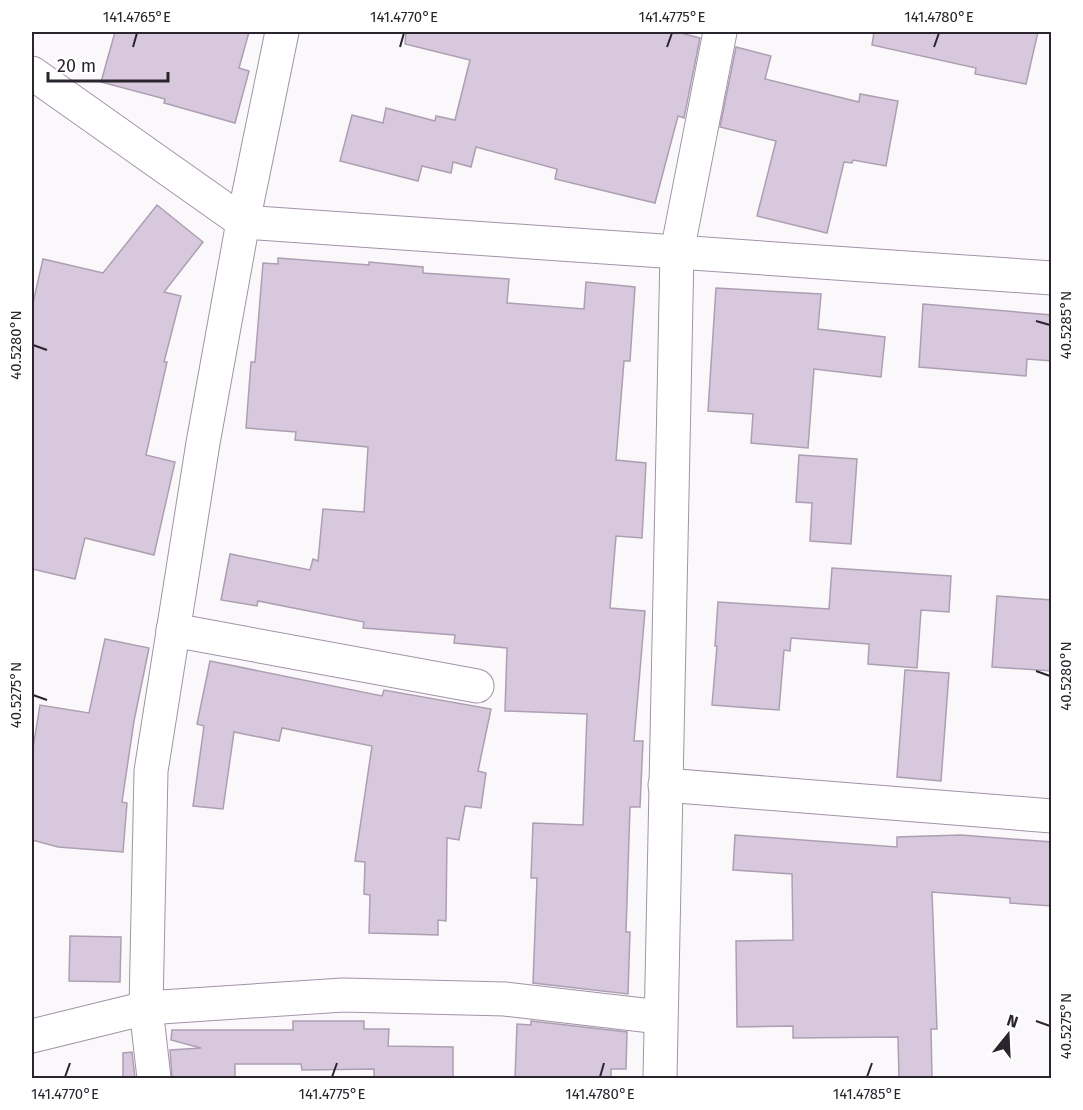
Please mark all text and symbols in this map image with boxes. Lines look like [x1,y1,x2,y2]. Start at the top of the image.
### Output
text: 141.4765°E [103,8,171,26]
text: 141.4770°E [370,8,438,26]
text: 141.4775°E [638,8,706,26]
text: 141.4780°E [904,8,974,26]
scale bar [48,45,168,83]
text: 20 m [57,55,96,77]
text: 40.5285°N [1057,291,1075,359]
text: 40.5280°N [7,310,25,380]
text: 40.5280°N [1057,641,1075,711]
text: 40.5275°N [7,662,25,728]
text: 40.5275°N [1057,993,1075,1059]
north arrow [978,1005,1038,1065]
text: N [1005,1011,1020,1032]
text: 141.4770°E [31,1085,99,1103]
text: 141.4775°E [298,1085,366,1103]
text: 141.4780°E [565,1085,635,1103]
text: 141.4785°E [833,1085,901,1103]

